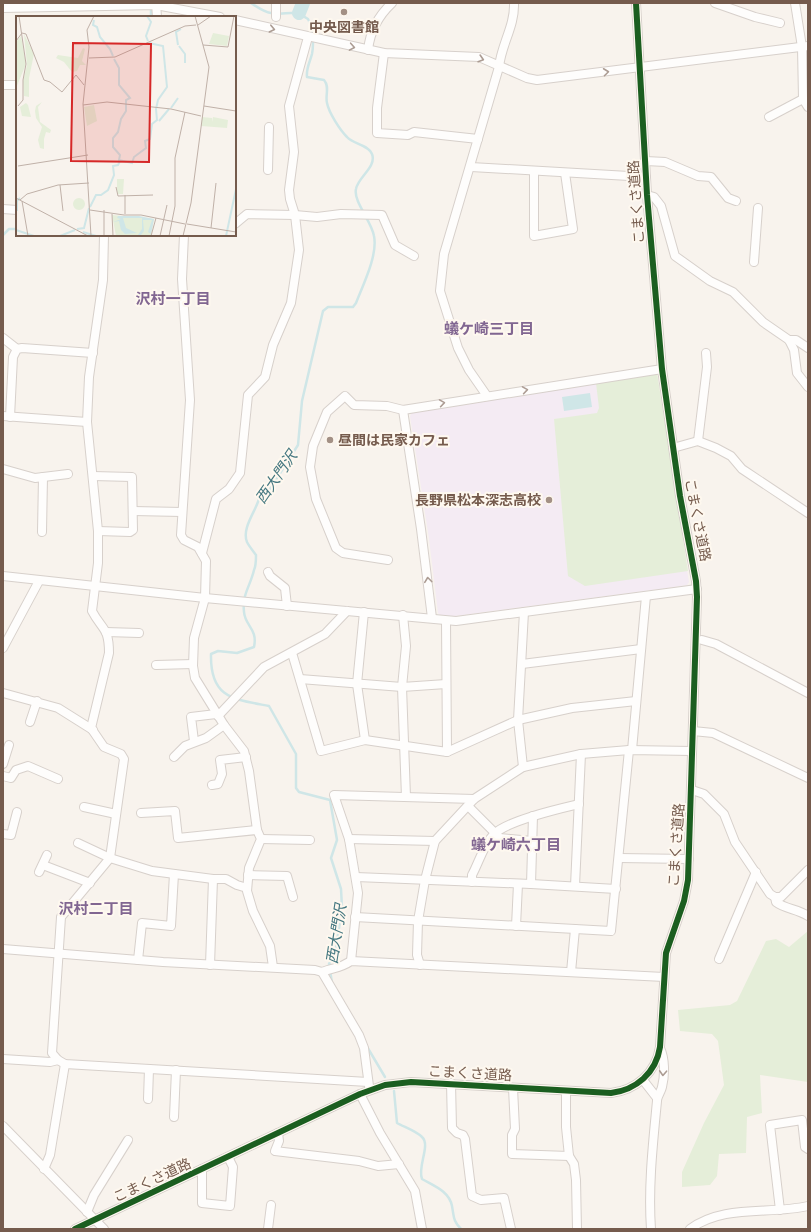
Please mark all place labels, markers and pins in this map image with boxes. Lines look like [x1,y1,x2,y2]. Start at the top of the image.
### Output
marker: 中央図書館 [339,7,349,17]
place label: 中央図書館 [309,19,379,35]
place label: 昼間は民家カフェ [338,432,450,448]
marker: 昼間は民家カフェ [325,435,335,445]
place label: 長野県松本深志高校 [415,492,541,508]
marker: 長野県松本深志高校 [544,495,554,505]

